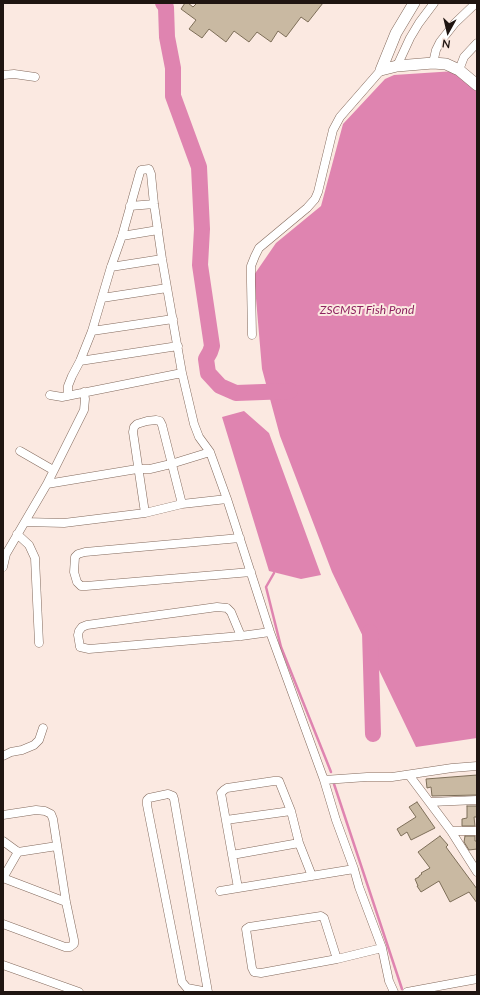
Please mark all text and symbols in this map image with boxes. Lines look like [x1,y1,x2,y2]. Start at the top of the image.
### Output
north arrow [428,12,468,52]
text: N [441,37,451,51]
water label: ZSCMST Fish Pond [320,303,414,317]

